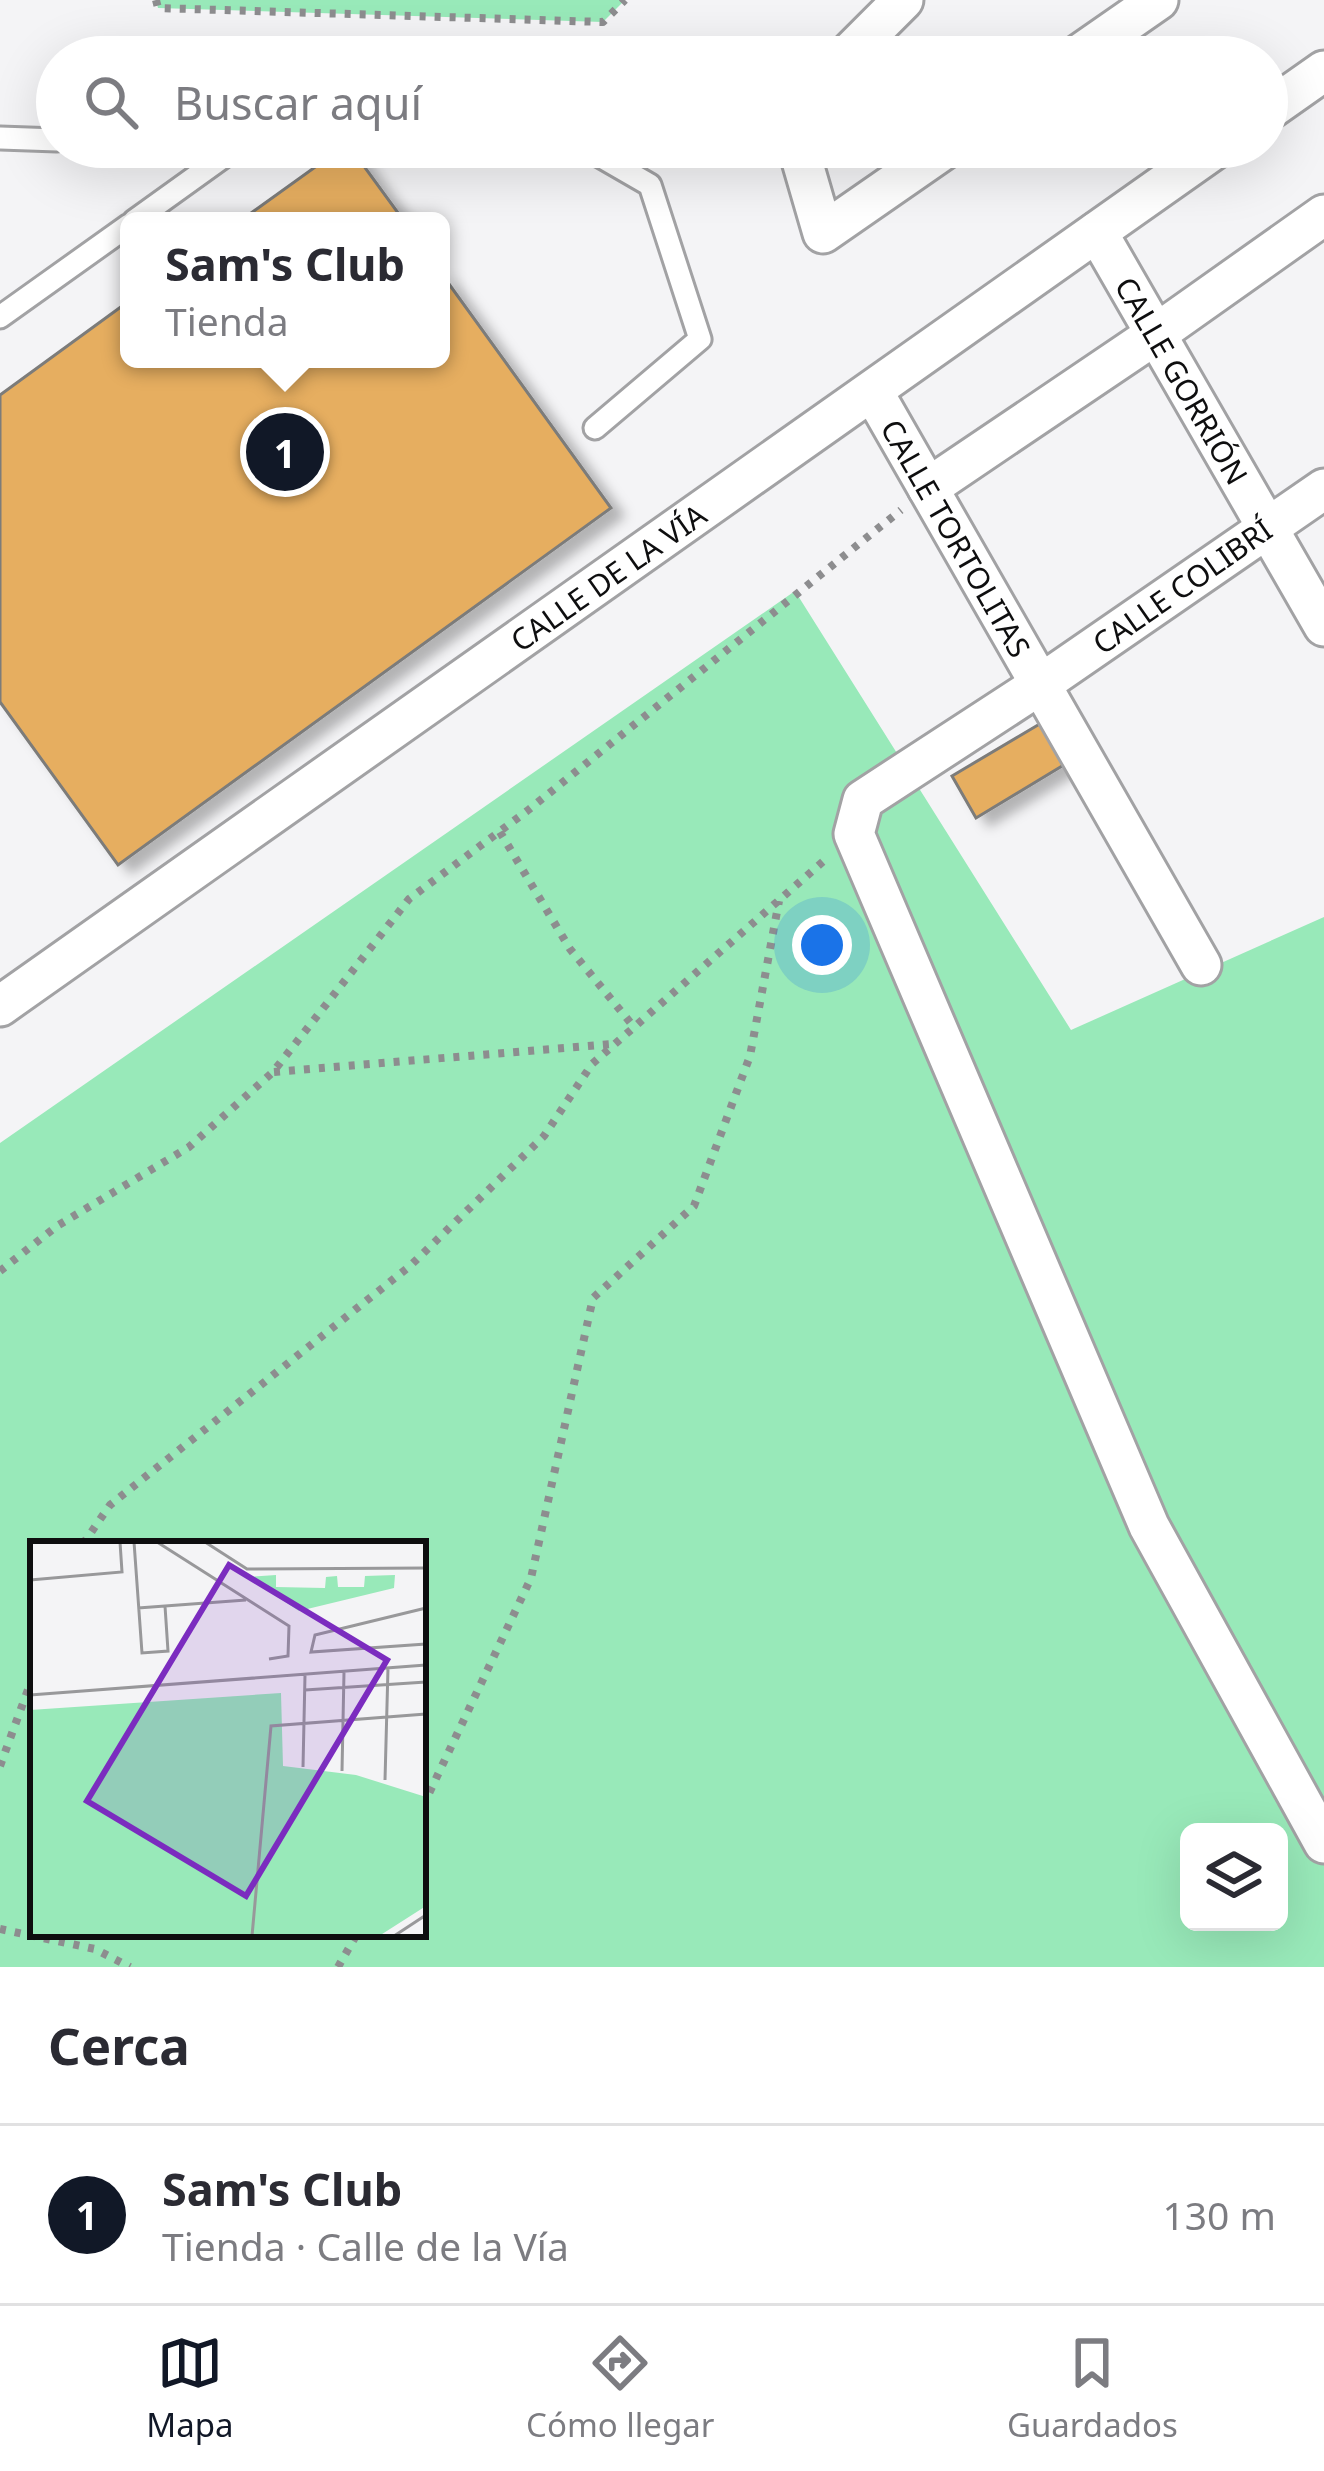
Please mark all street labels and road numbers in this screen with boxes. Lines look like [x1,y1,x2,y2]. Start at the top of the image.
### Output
street label: CALLE GORRIÓN [1106,269,1258,491]
street label: CALLE TORTOLITAS [872,411,1041,664]
street label: CALLE DE LA VÍA [502,493,715,660]
street label: CALLE COLIBRÍ [1084,509,1280,663]

